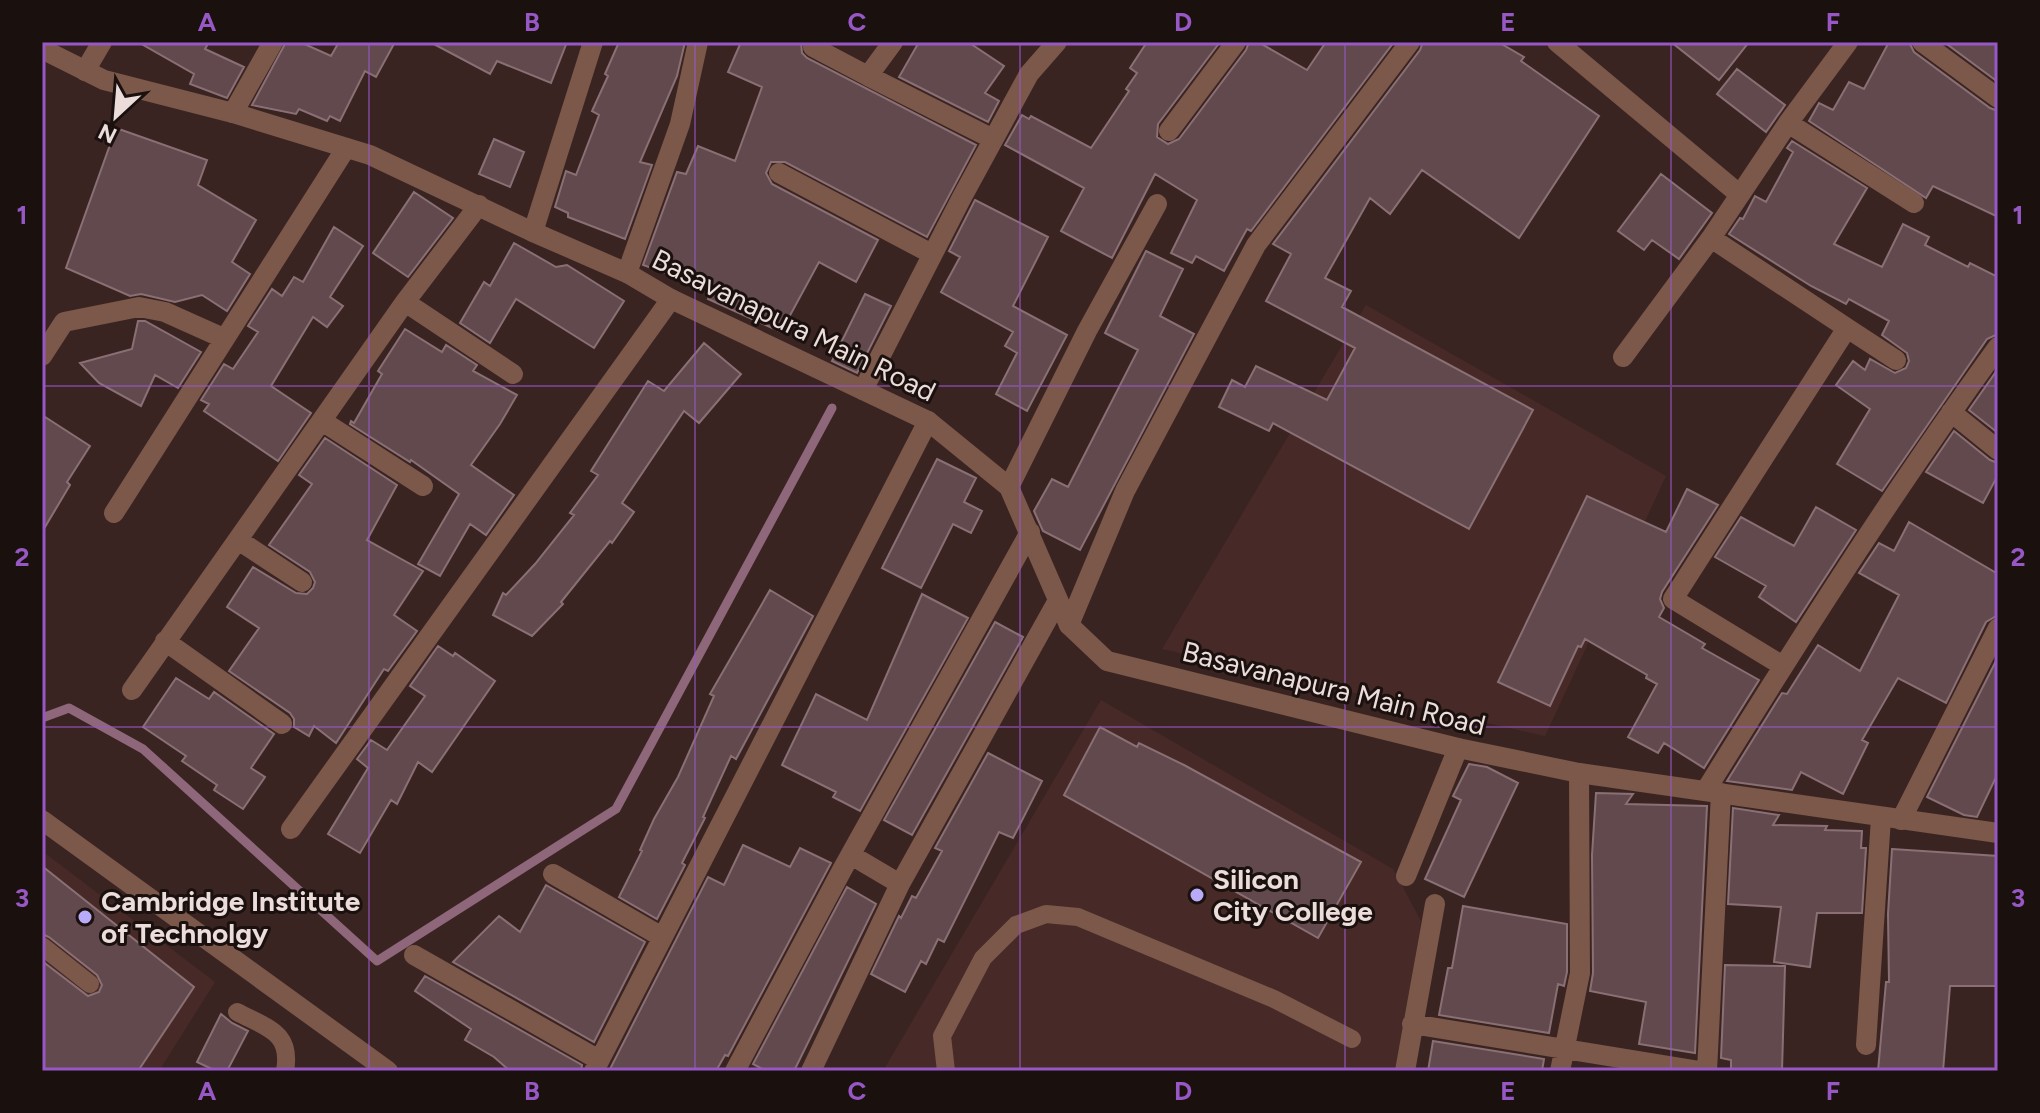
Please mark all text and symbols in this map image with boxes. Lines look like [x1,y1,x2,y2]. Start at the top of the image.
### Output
text: A [198,6,217,38]
text: B [524,6,540,38]
text: C [848,6,867,38]
text: D [1174,6,1192,38]
text: E [1500,6,1516,38]
text: F [1826,6,1840,38]
north arrow [76,76,156,156]
text: N [94,118,121,149]
text: 1 [17,199,27,231]
text: 1 [2013,199,2023,231]
street label: Basavanapura Main Road [647,242,941,408]
text: 2 [14,541,30,573]
text: 2 [2010,541,2026,573]
street label: Basavanapura Main Road [1179,634,1489,742]
place label: Silicon City College [1213,862,1373,928]
text: 3 [15,882,29,914]
text: 3 [2011,882,2025,914]
place label: Cambridge Institute of Technolgy [101,884,360,950]
marker: Silicon City College [1188,886,1206,904]
marker: Cambridge Institute of Technolgy [76,908,94,926]
text: A [198,1075,217,1107]
text: B [524,1075,540,1107]
text: C [848,1075,867,1107]
text: D [1174,1075,1192,1107]
text: E [1500,1075,1516,1107]
text: F [1826,1075,1840,1107]

